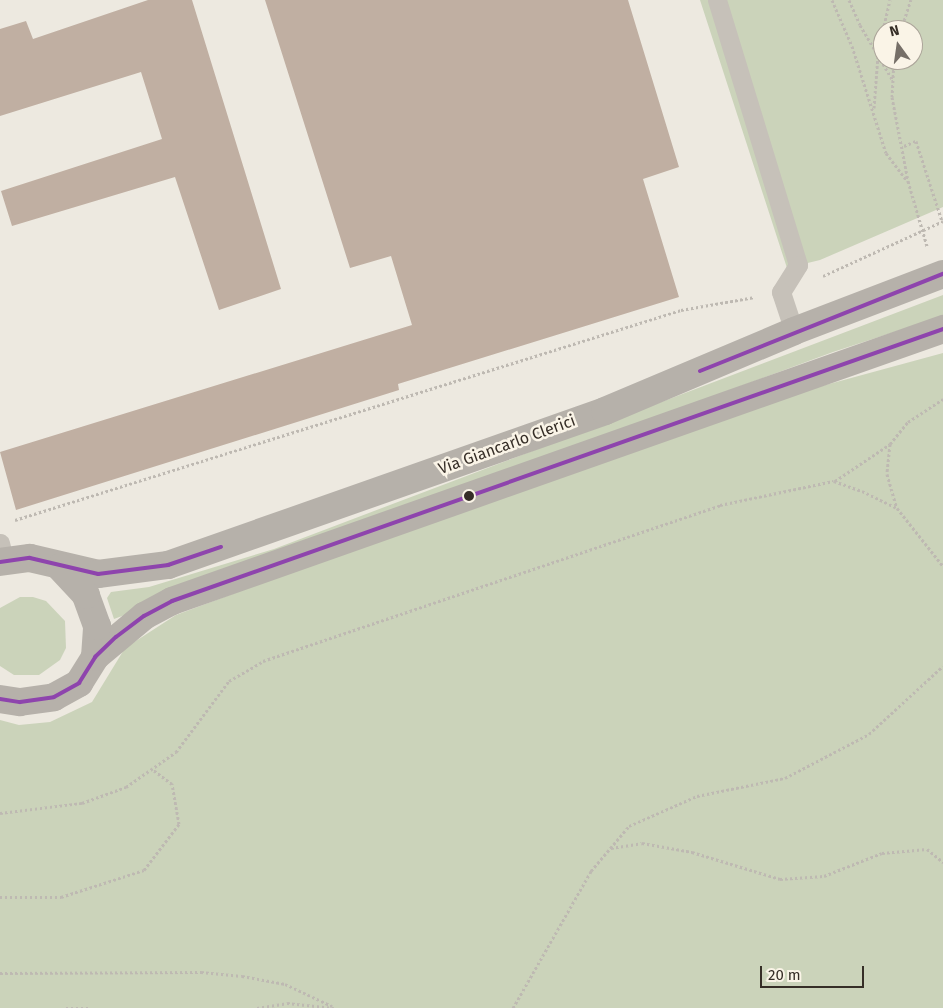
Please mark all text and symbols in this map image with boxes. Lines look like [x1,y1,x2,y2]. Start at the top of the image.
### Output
north arrow [873,20,923,70]
text: N [888,22,901,40]
street label: Via Giancarlo Clerici [436,411,578,479]
unlabelled marker [464,491,474,501]
scale bar [763,956,867,988]
text: 20 m [768,966,801,984]

